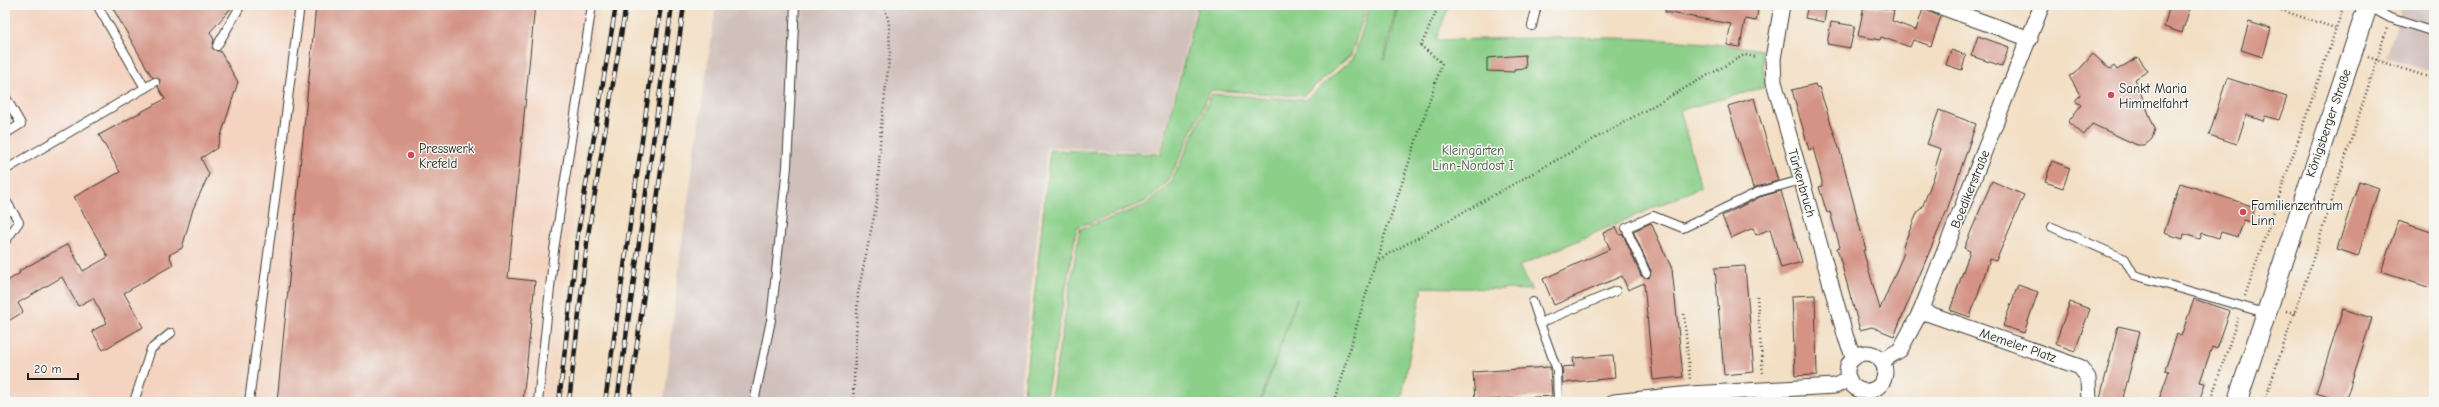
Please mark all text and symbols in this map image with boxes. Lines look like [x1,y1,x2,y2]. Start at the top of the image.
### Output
street label: Königsberger Straße [2302,66,2354,179]
place label: Sankt Maria Himmelfahrt [2119,81,2189,111]
marker: Sankt Maria Himmelfahrt [2106,90,2116,100]
place label: Presswerk Krefeld [419,141,475,171]
park label: Kleingärten Linn-Nordost I [1432,143,1514,173]
street label: Türkenbruch [1785,147,1819,219]
street label: Boedikerstraße [1947,147,1993,230]
marker: Presswerk Krefeld [406,150,416,160]
place label: Familienzentrum Linn [2251,198,2343,228]
marker: Familienzentrum Linn [2238,207,2248,217]
street label: Memeler Platz [1978,325,2058,365]
scale bar [28,355,78,381]
text: 20 m [34,362,62,376]

